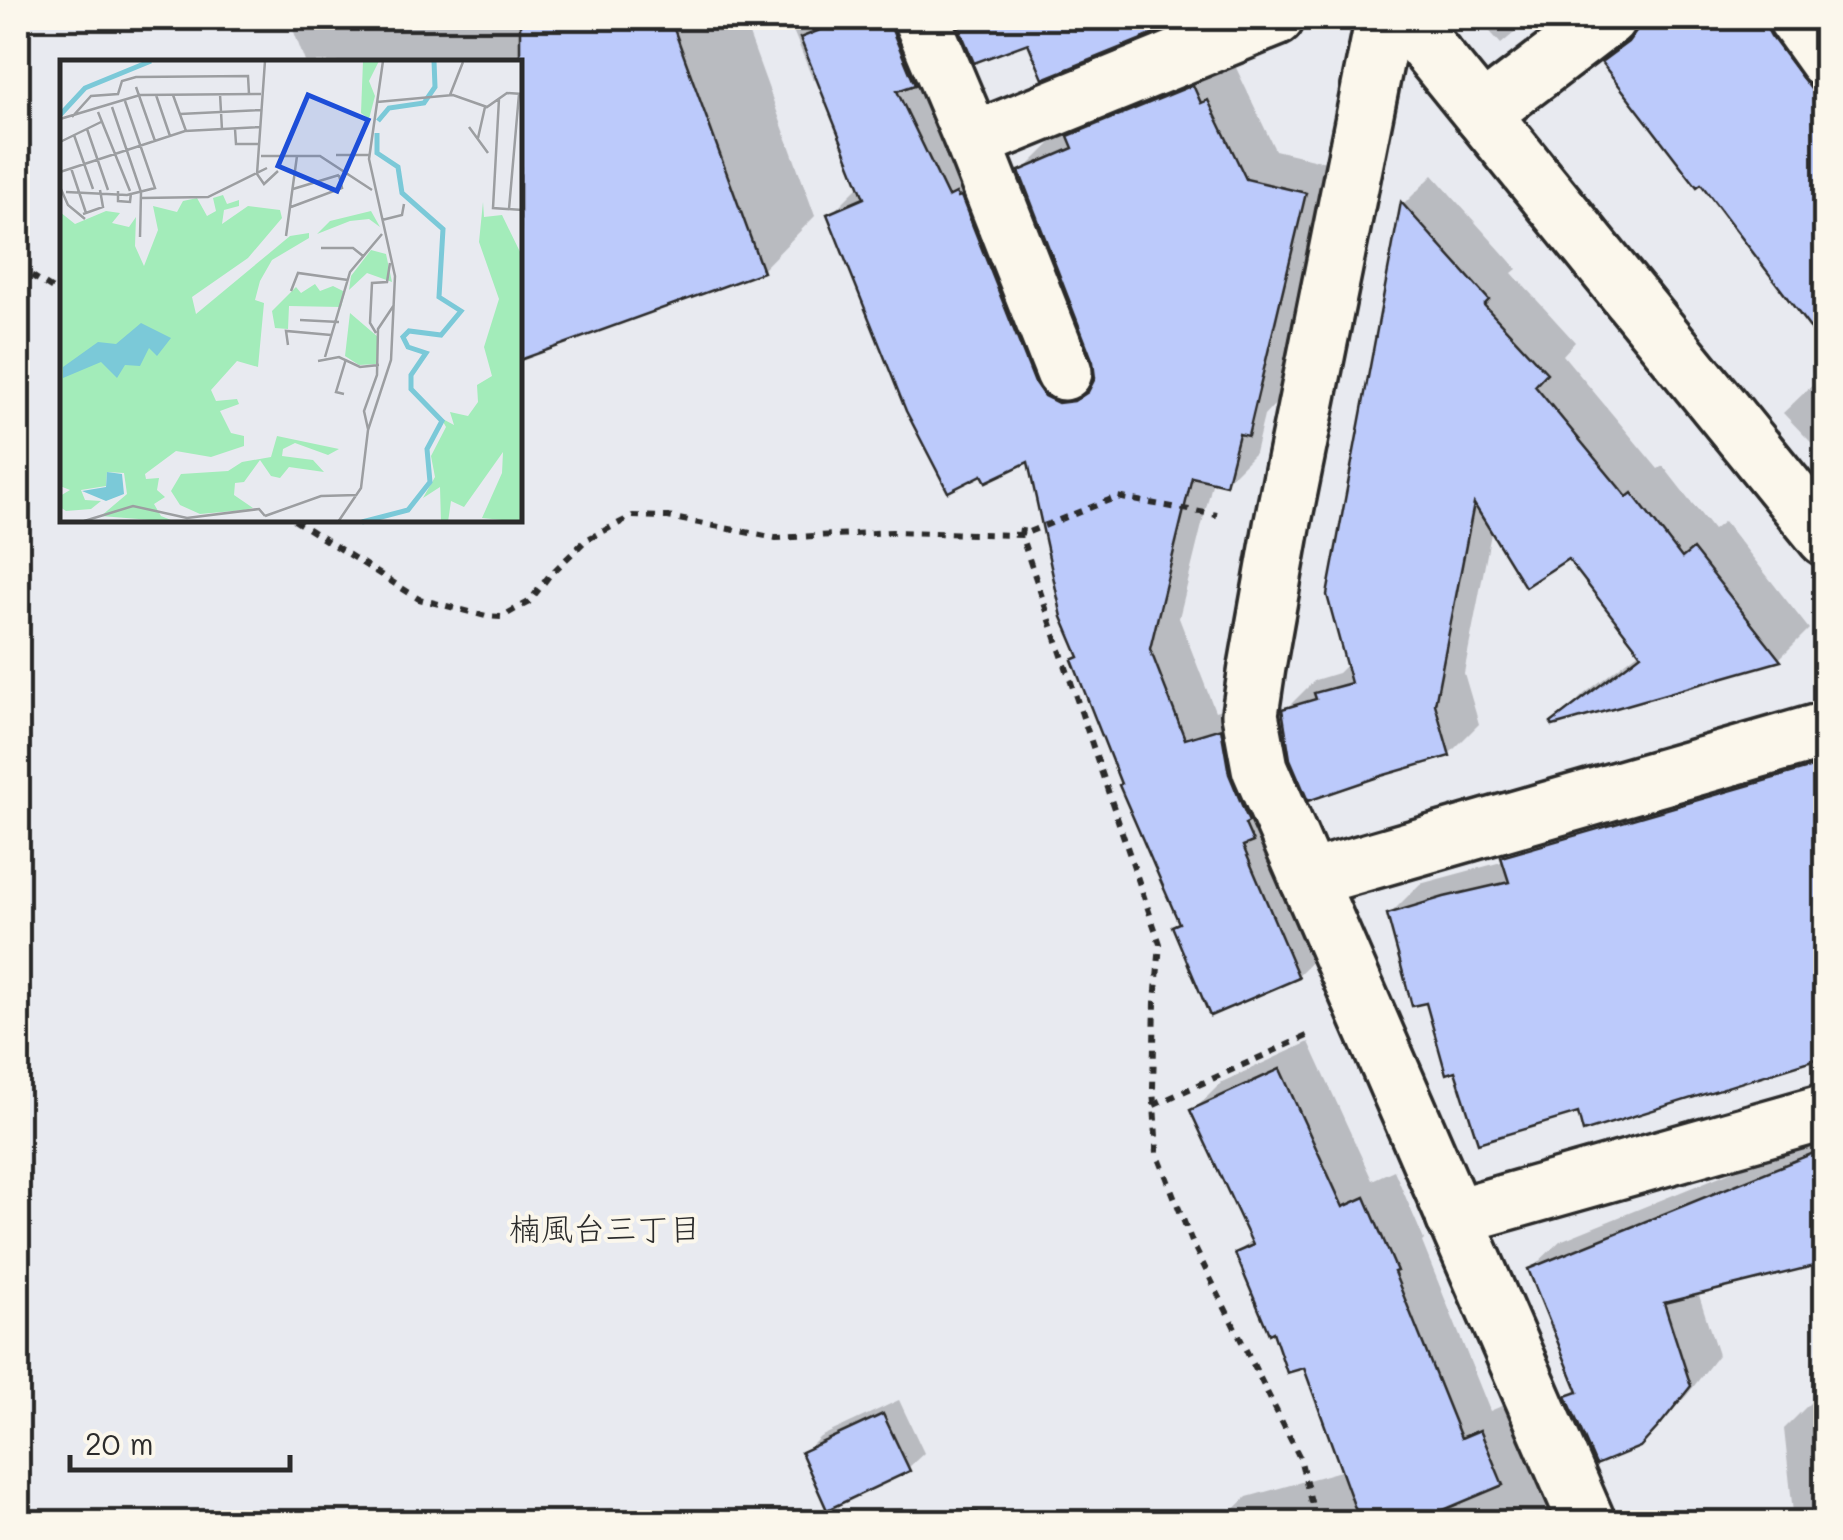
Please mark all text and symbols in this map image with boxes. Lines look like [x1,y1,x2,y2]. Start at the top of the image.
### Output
inset map [60,60,522,522]
district label: 楠風台三丁目 [509,1206,701,1248]
scale bar [70,1410,290,1472]
text: 20 m [85,1423,154,1463]

